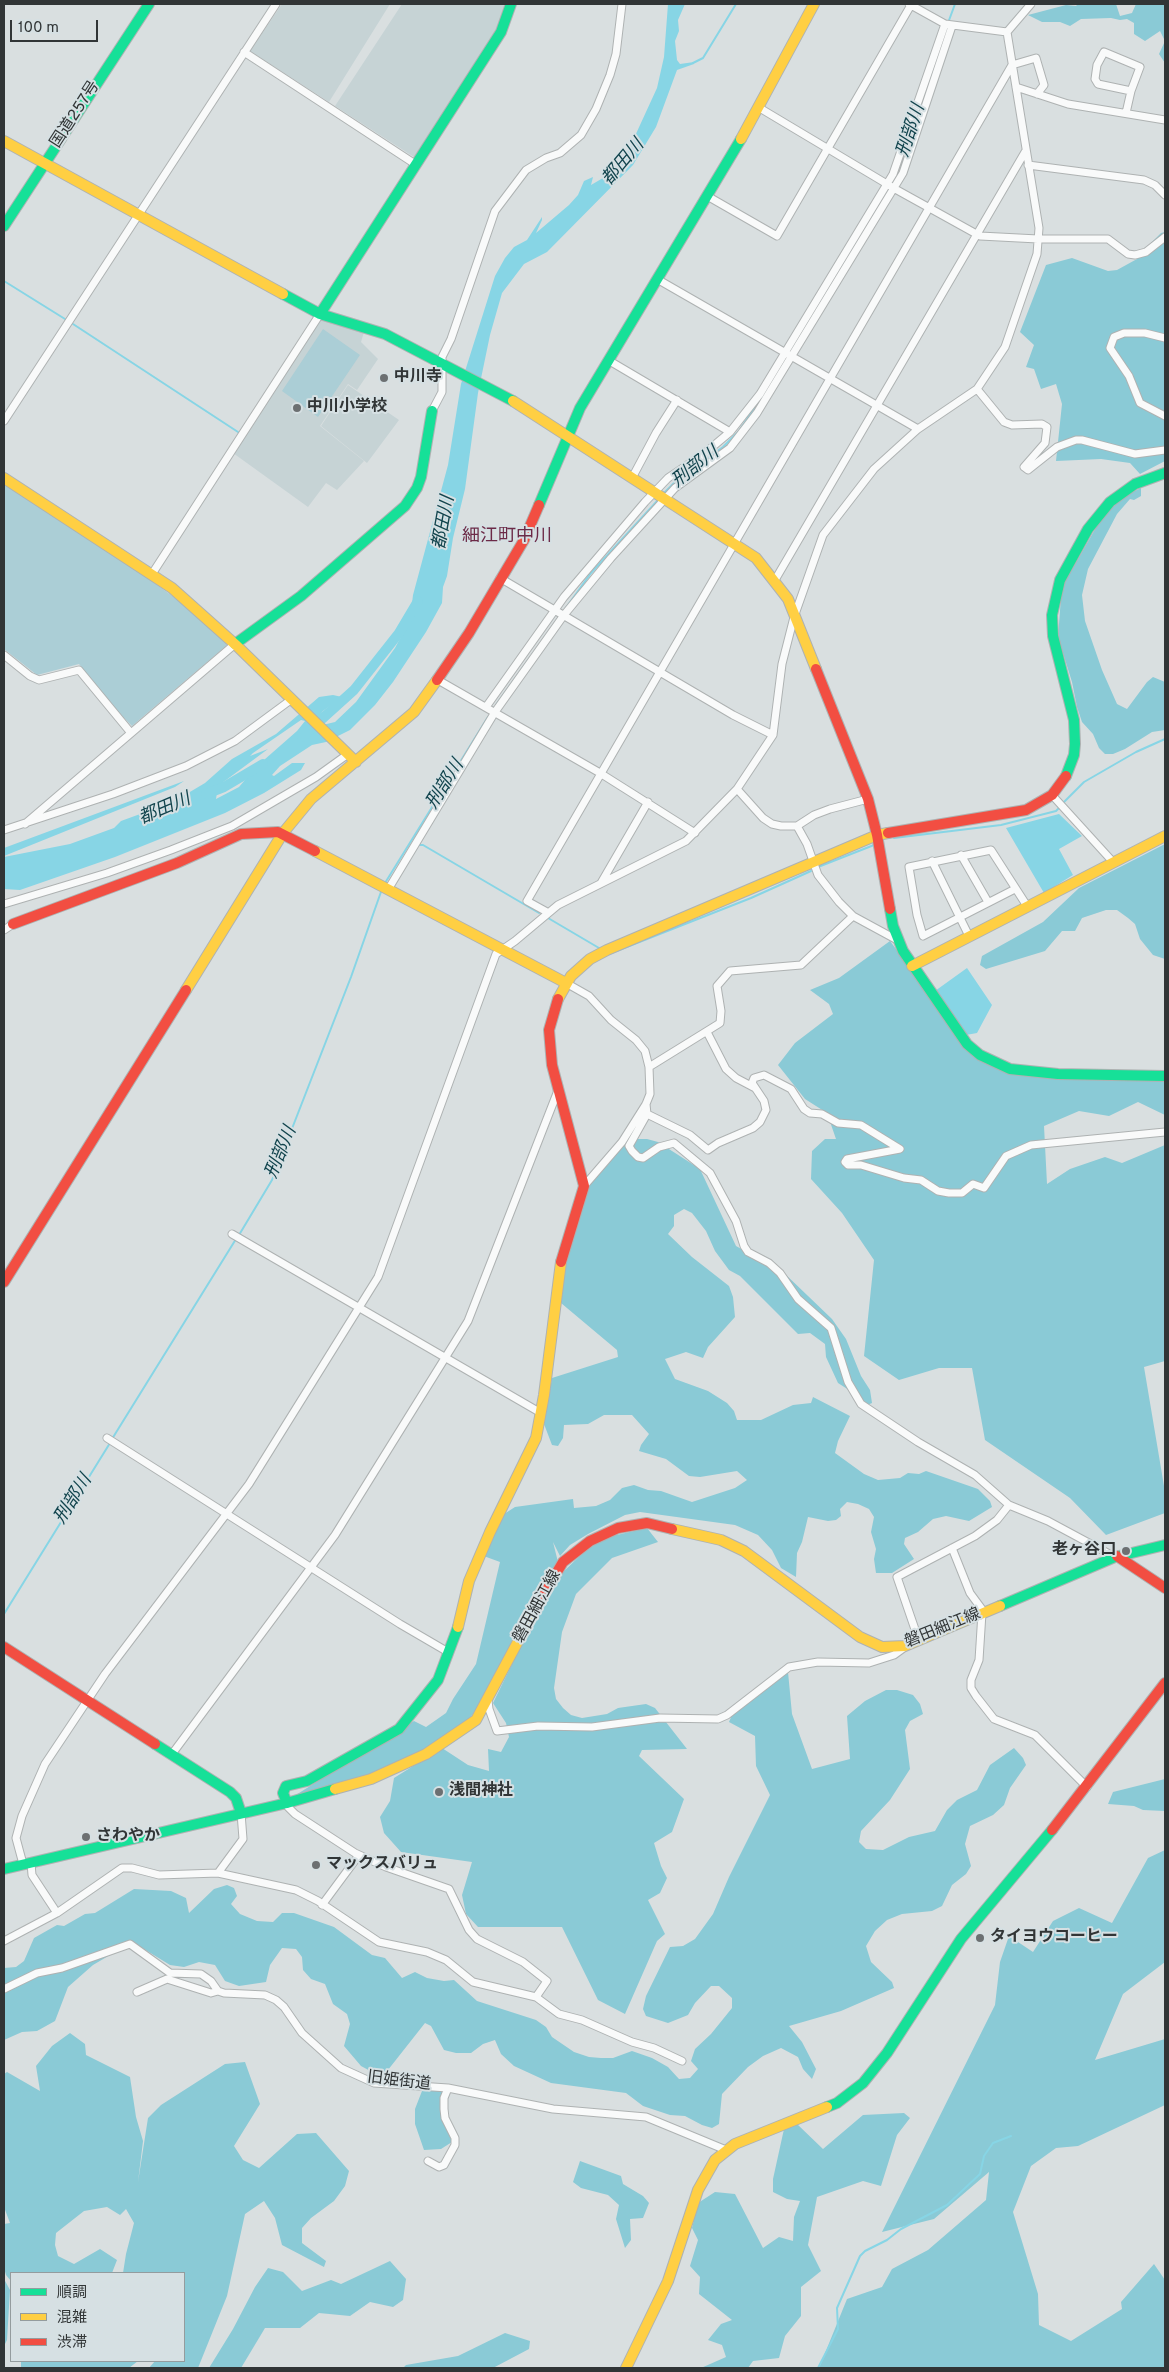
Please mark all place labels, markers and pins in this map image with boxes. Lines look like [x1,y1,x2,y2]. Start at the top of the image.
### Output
place label: 中川寺 [394,368,442,388]
marker: 中川寺 [378,372,390,384]
place label: 中川小学校 [307,398,387,418]
marker: 中川小学校 [291,402,303,414]
place label: 老ヶ谷口 [1052,1541,1116,1561]
marker: 老ヶ谷口 [1120,1545,1132,1557]
place label: 浅間神社 [449,1782,513,1802]
marker: 浅間神社 [433,1786,445,1798]
place label: さわやか [96,1827,160,1847]
marker: さわやか [80,1831,92,1843]
place label: マックスバリュ [326,1855,438,1875]
marker: マックスバリュ [310,1859,322,1871]
place label: タイヨウコーヒー [990,1928,1118,1948]
marker: タイヨウコーヒー [974,1932,986,1944]

